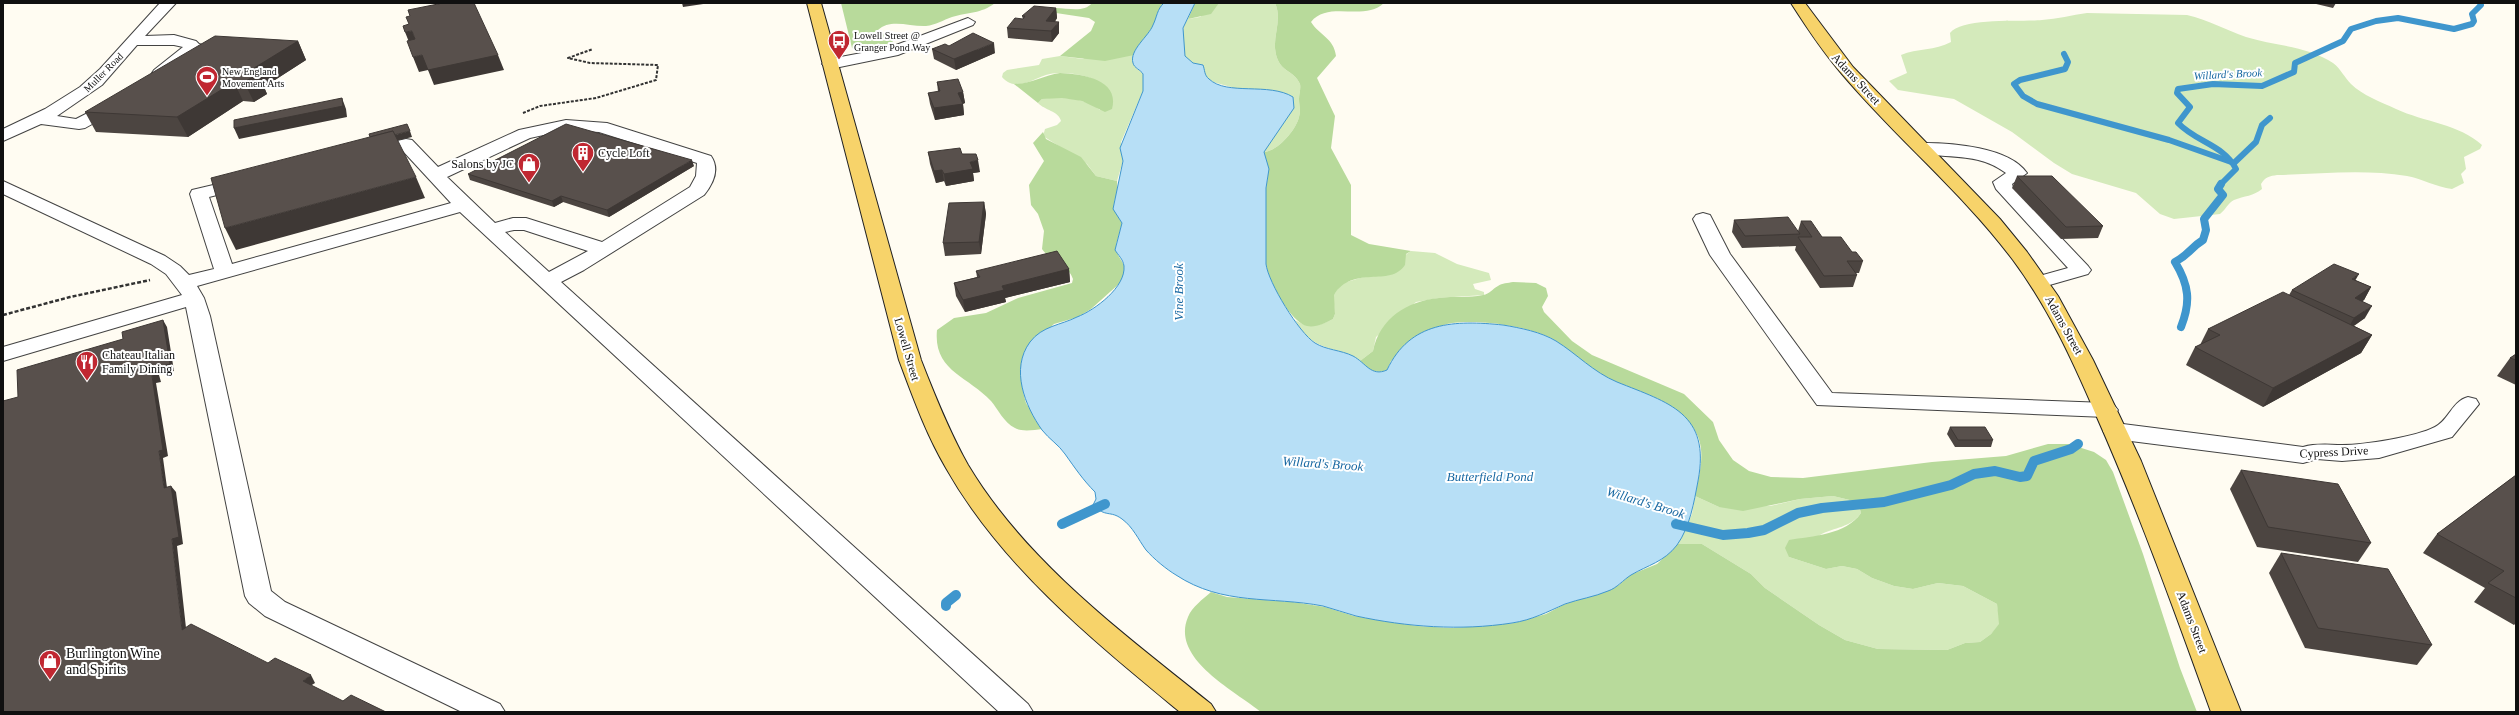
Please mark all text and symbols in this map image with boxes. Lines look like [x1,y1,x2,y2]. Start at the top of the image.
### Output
bus stop icon: Lowell Street @ Granger Pond Way [826,28,852,61]
place label: Lowell Street @ Granger Pond Way [854,30,930,53]
street label: Muller Road [81,50,125,94]
street label: Adams Street [1829,50,1884,108]
sports icon: New England Movement Arts [194,64,220,97]
place label: New England Movement Arts [222,66,285,89]
water label: Willard's Brook [2193,66,2264,82]
building icon: Cycle Loft [570,140,596,173]
place label: Cycle Loft [598,146,650,160]
shop icon: Salons by JC [516,151,542,184]
place label: Salons by JC [451,157,514,171]
water label: Vine Brook [1171,263,1186,321]
street label: Adams Street [2042,293,2086,357]
street label: Lowell Street [891,316,923,383]
place label: Chateau Italian Family Dining [102,348,175,376]
restaurant icon: Chateau Italian Family Dining [74,349,100,382]
street label: Cypress Drive [2299,443,2369,461]
water label: Willard's Brook [1282,453,1364,474]
water label: Butterfield Pond [1447,469,1534,484]
water label: Willard's Brook [1605,483,1687,522]
street label: Adams Street [2174,589,2210,655]
place label: Burlington Wine and Spirits [66,646,160,677]
shop icon: Burlington Wine and Spirits [37,648,63,681]

